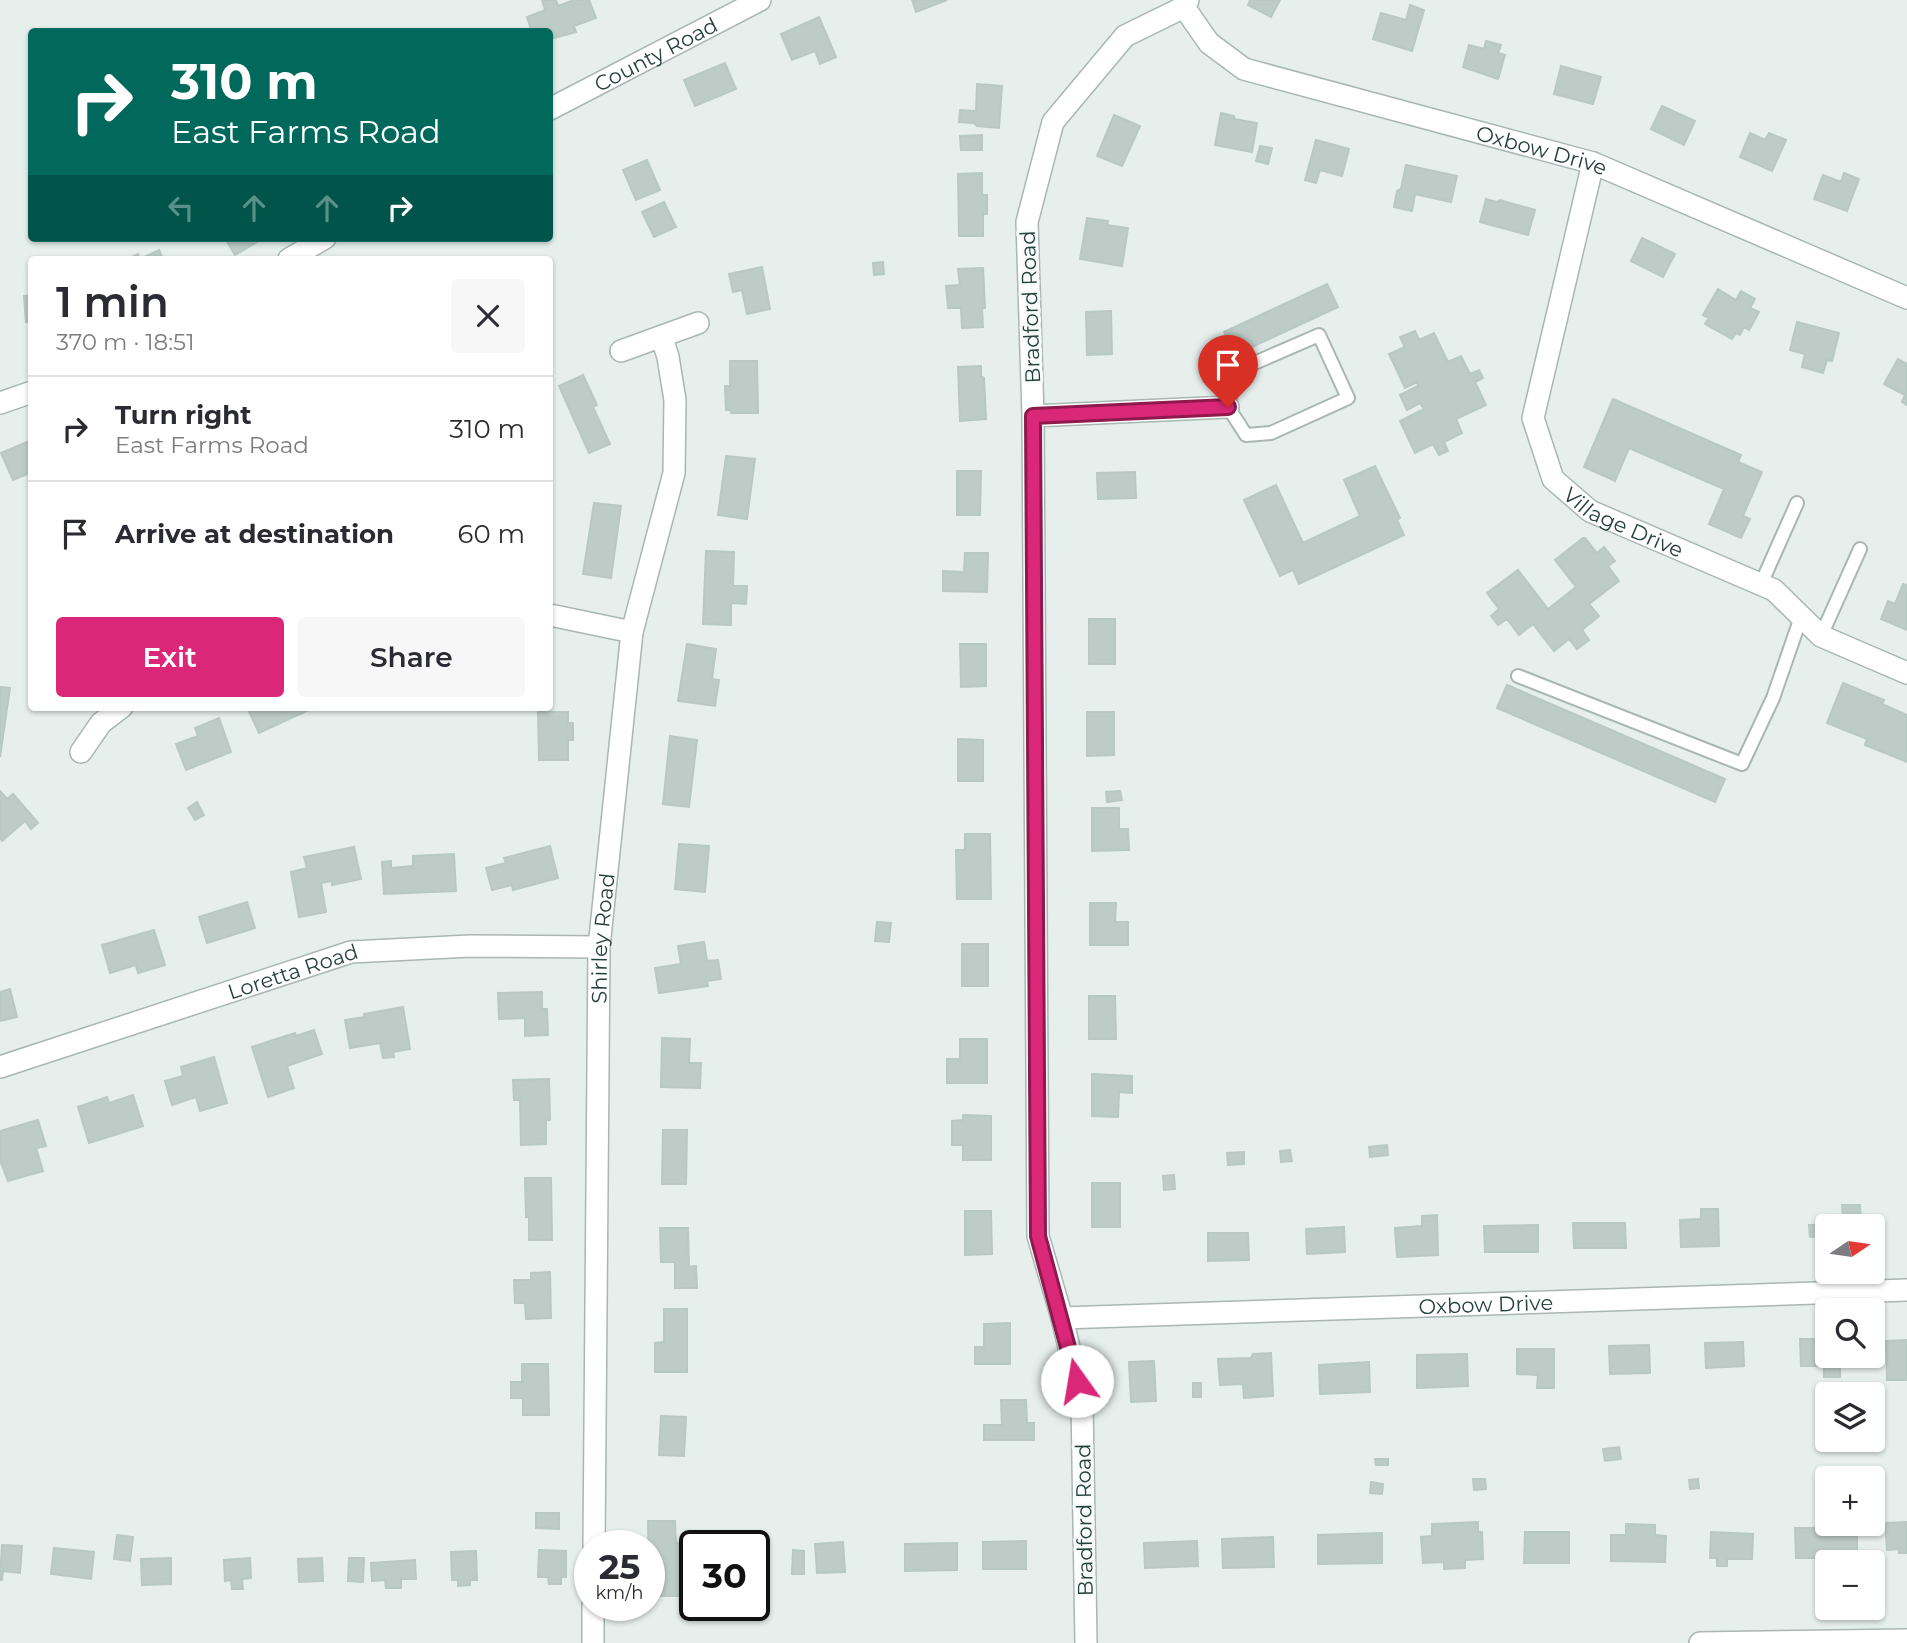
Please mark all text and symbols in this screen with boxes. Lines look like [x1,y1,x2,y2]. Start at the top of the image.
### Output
street label: County Road [590,12,722,96]
text: 310 m [171,52,318,111]
icon: right [56,56,147,147]
text: East Farms Road [171,112,441,151]
street label: Oxbow Drive [1474,120,1611,180]
icon: left [162,189,200,227]
icon: ahead [235,189,273,227]
icon: ahead [308,189,346,227]
icon: right [381,189,419,227]
street label: Bradford Road [1015,230,1045,384]
text: 1 min [56,276,169,328]
button: close [451,279,525,353]
text: 370 m · 18:51 [56,328,194,356]
pin [1198,335,1258,407]
icon: arrive [1209,346,1247,384]
text: Turn right [115,399,251,431]
icon: right [56,410,94,448]
text: 310 m [449,413,525,445]
text: East Farms Road [115,431,309,459]
street label: Village Drive [1559,481,1687,562]
icon: arrive [56,515,94,553]
text: Arrive at destination [115,518,394,550]
text: 60 m [458,518,525,550]
button: Exit [56,617,284,697]
button: Share [298,617,525,697]
street label: Shirley Road [586,872,619,1004]
street label: Loretta Road [224,938,361,1004]
north arrow [1815,1214,1885,1284]
map controls [1815,1214,1885,1620]
street label: Oxbow Drive [1418,1289,1554,1319]
button: search [1815,1298,1885,1368]
position arrow [1040,1344,1114,1418]
button: layers [1815,1382,1885,1452]
street label: Bradford Road [1070,1443,1098,1597]
button: + [1815,1466,1885,1536]
speed limit sign: 30 [679,1530,770,1621]
text: 25 [599,1545,640,1588]
button: − [1815,1550,1885,1620]
text: km/h [595,1582,644,1604]

